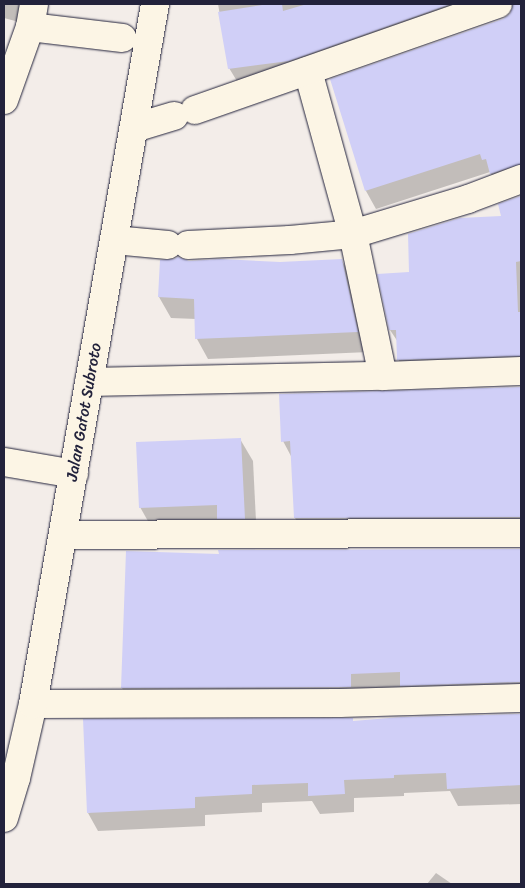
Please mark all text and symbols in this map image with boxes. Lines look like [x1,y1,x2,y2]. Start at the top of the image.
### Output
street label: Jalan Gatot Subroto [62,341,106,483]

